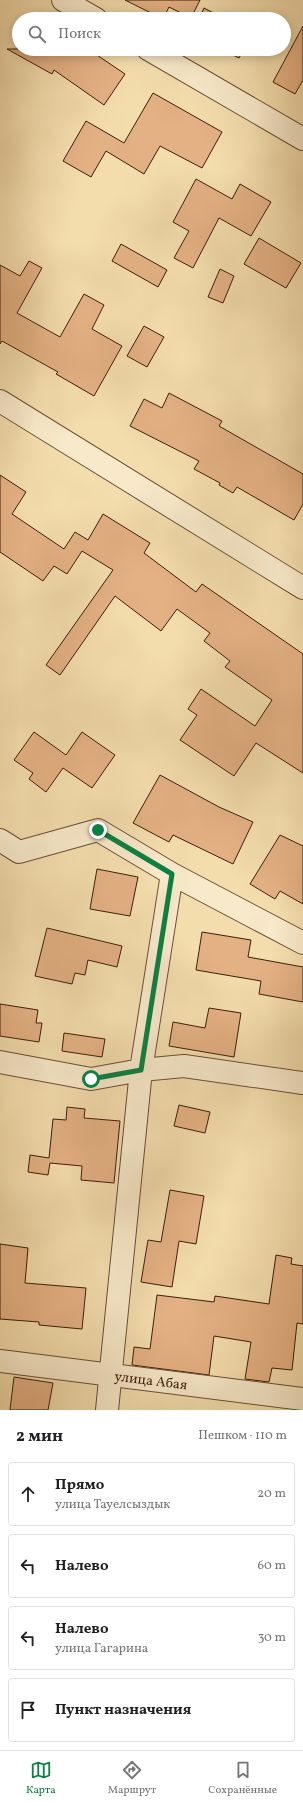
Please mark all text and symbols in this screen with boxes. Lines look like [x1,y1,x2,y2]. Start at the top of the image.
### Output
search box [12,12,291,56]
icon: search [26,23,48,45]
text: Поиск [58,24,101,45]
route end [89,821,107,839]
route start [82,1070,100,1088]
street label: улица Абая [113,1368,188,1395]
text: 2 мин [16,1425,63,1448]
text: Пешком · 110 m [198,1427,287,1445]
text: Прямо [55,1475,104,1496]
icon: ahead [17,1483,39,1505]
text: 20 m [257,1485,286,1503]
text: улица Тауелсыздык [55,1496,170,1514]
icon: left [17,1555,39,1577]
text: Налево [55,1556,109,1577]
text: 60 m [258,1557,286,1575]
text: Налево [55,1619,109,1640]
icon: left [17,1627,39,1649]
text: 30 m [258,1629,286,1647]
text: улица Гагарина [55,1640,148,1658]
icon: arrive [17,1699,39,1721]
text: Пункт назначения [55,1700,191,1721]
tab: Карта [26,1759,56,1798]
tab: Маршрут [108,1759,156,1798]
tab: Сохранённые [208,1759,277,1798]

